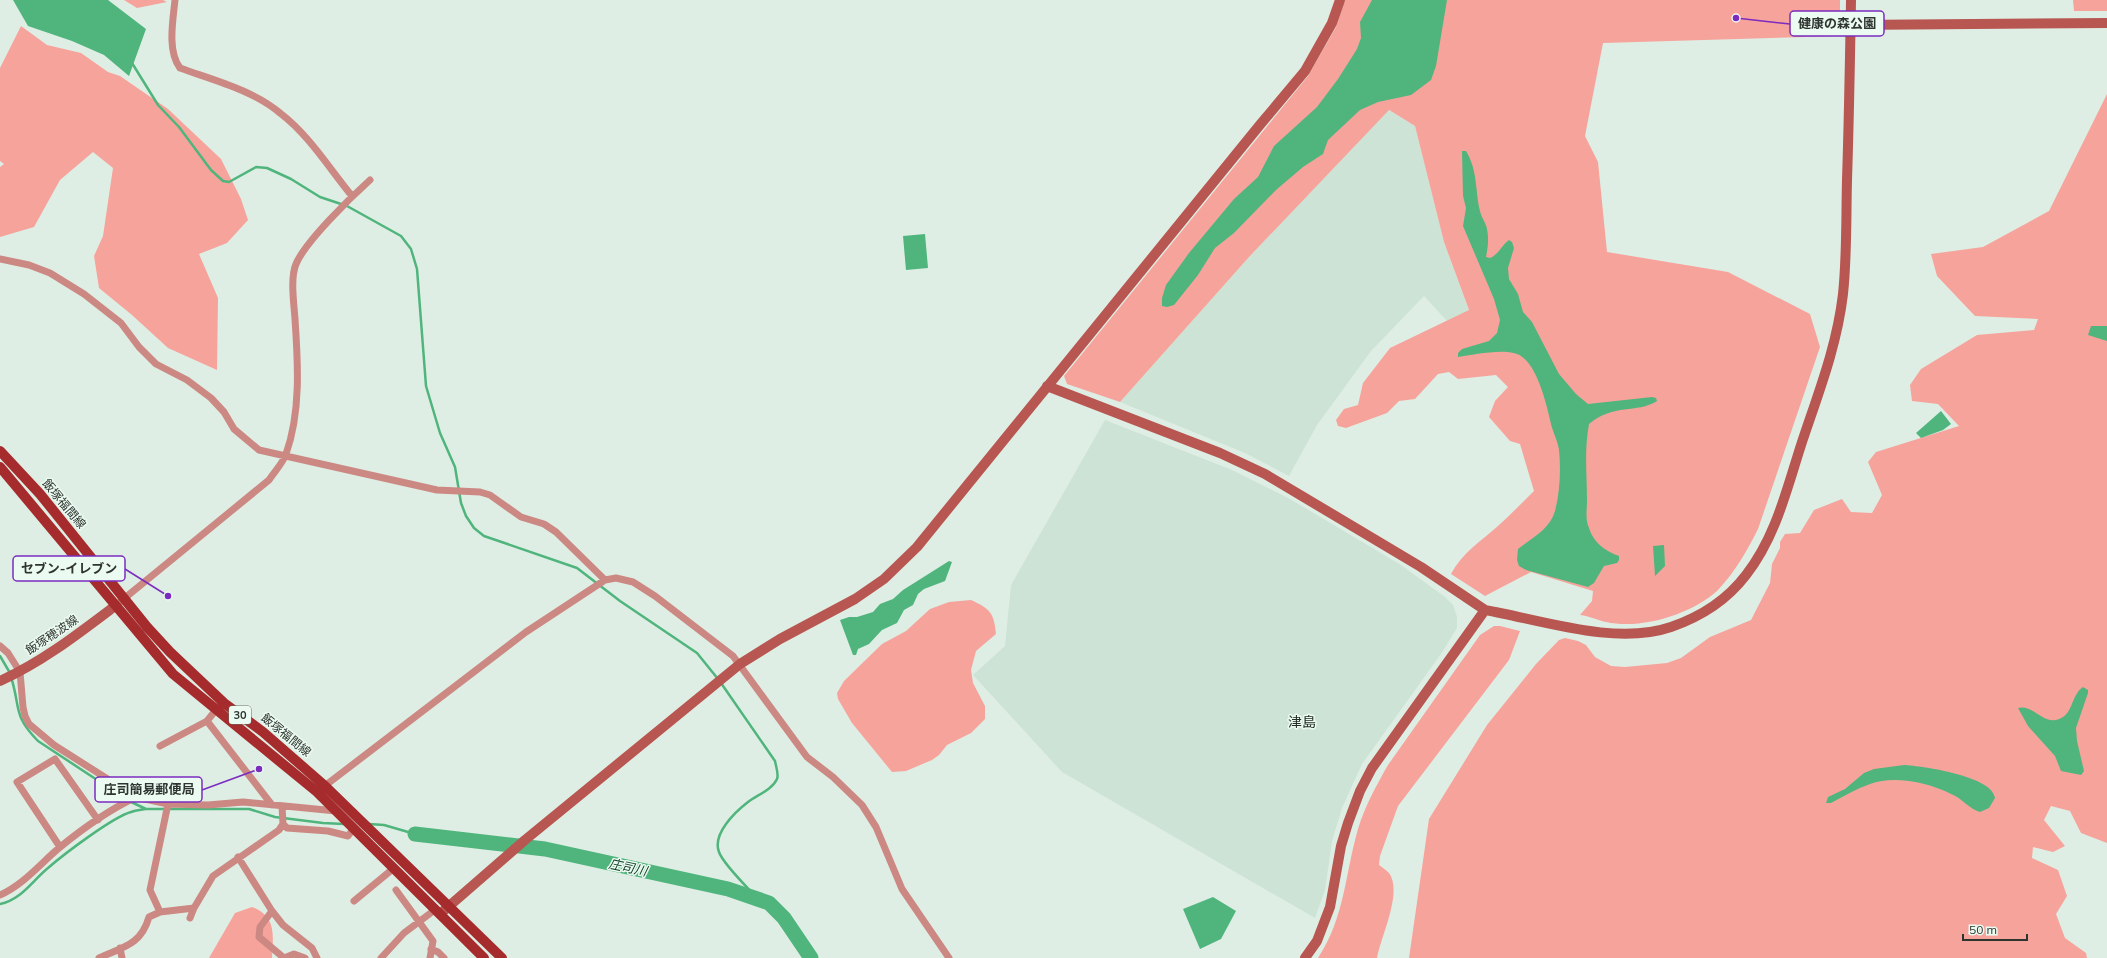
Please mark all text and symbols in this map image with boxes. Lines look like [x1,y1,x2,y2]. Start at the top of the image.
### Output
callout: 健康の森公園 [1790,11,1884,36]
text: 健康の森公園 [1798,15,1876,31]
street label: 飯塚福間線 [39,476,89,531]
callout: セブン-イレブン [13,556,125,581]
text: セブン-イレブン [21,560,117,576]
street label: 飯塚穂波線 [23,612,81,658]
road number: 30 [229,706,251,724]
street label: 飯塚福間線 [258,710,314,759]
district label: 津島 [1288,713,1316,731]
callout: 庄司簡易郵便局 [95,777,202,802]
text: 庄司簡易郵便局 [103,781,195,797]
water label: 庄司川 [607,855,651,879]
scale bar [1963,916,2027,942]
text: 50 m [1969,922,1997,937]

